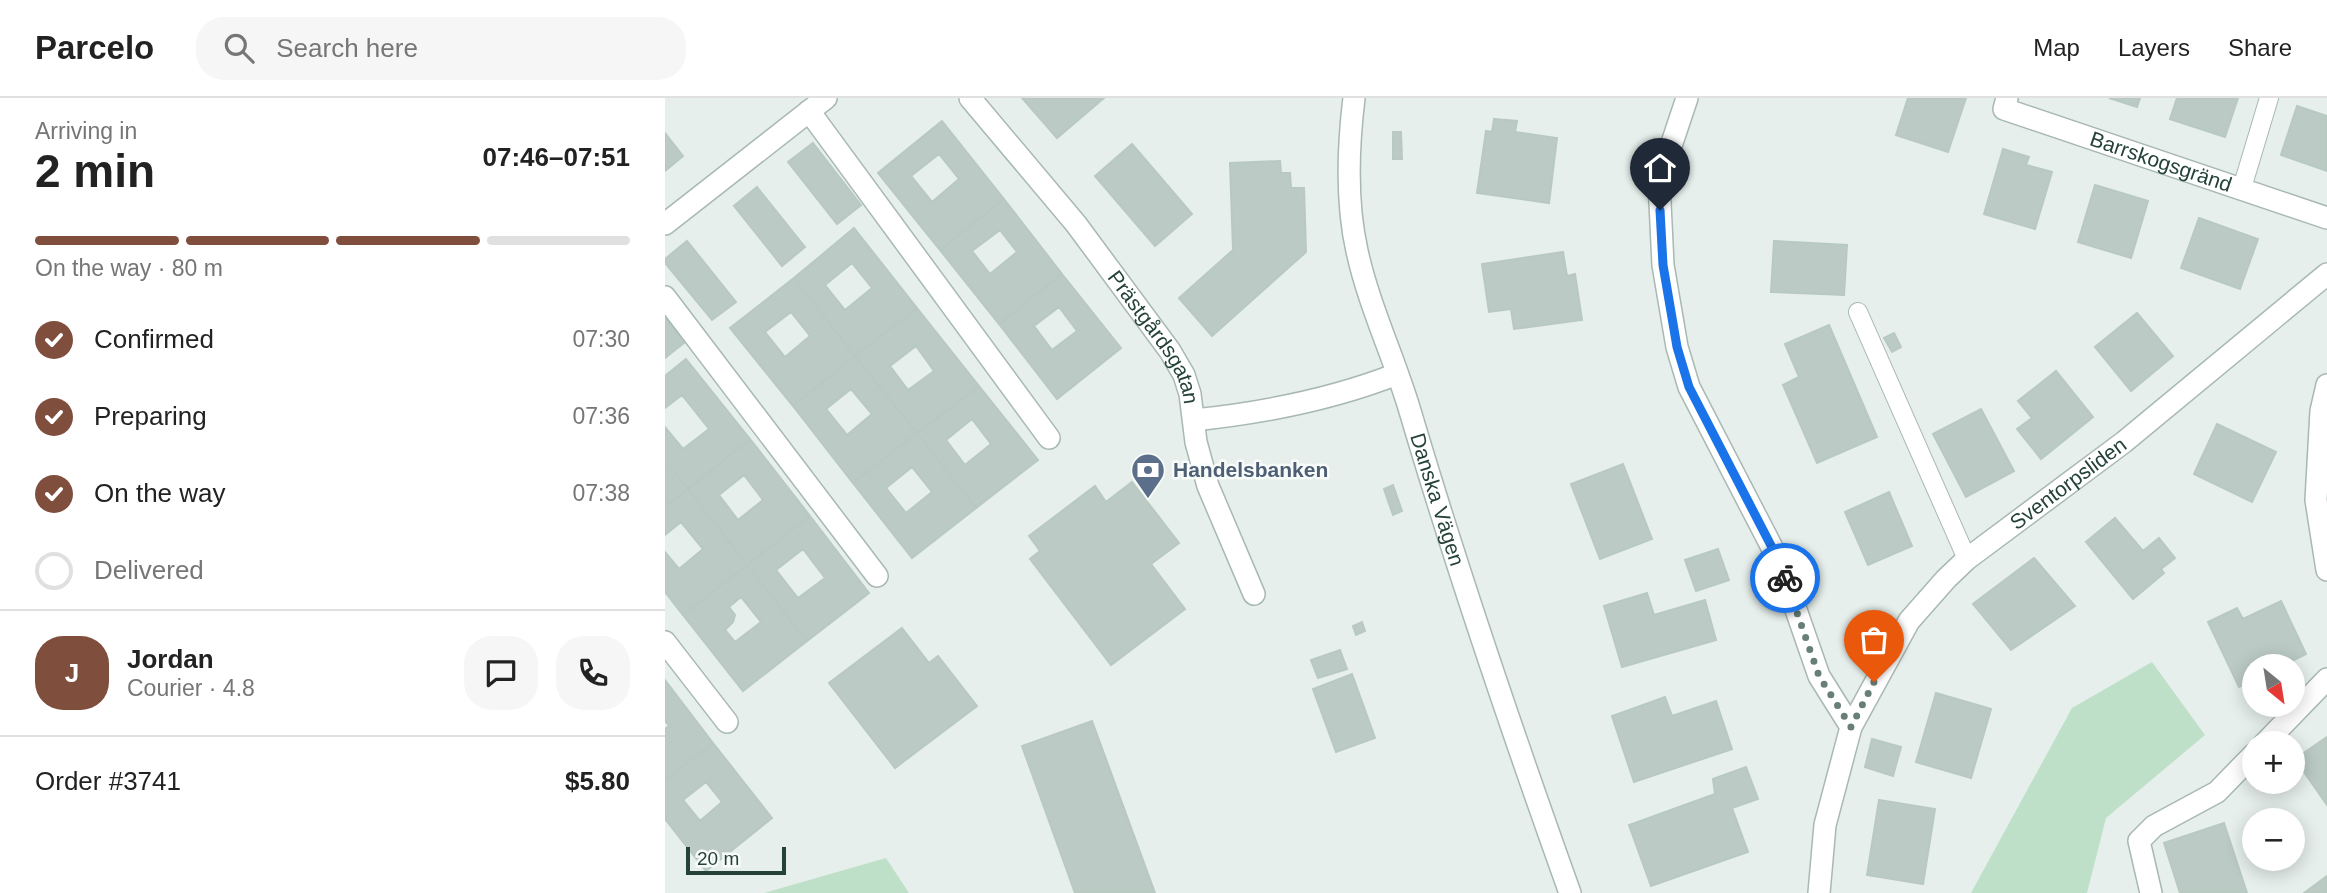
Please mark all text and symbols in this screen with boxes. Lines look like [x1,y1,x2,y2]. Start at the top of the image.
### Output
search box [196,17,686,80]
text: Parcelo [35,29,154,66]
icon: search [220,29,258,67]
text: Search here [276,33,418,63]
text: Map [2033,34,2080,61]
text: Layers [2118,34,2190,61]
text: Share [2228,34,2292,61]
text: Arriving in [35,118,137,144]
street label: Barrskogsgränd [2087,127,2235,196]
pin [1630,138,1690,210]
text: 07:46–07:51 [483,142,630,172]
text: 2 min [35,145,155,197]
icon: home [1641,149,1679,187]
text: On the way · 80 m [35,255,223,281]
street label: Prästgårdsgatan [1104,266,1203,405]
icon: check [35,321,73,359]
text: Confirmed [94,324,214,354]
text: 07:30 [572,326,630,352]
icon: check [35,398,73,436]
text: Preparing [94,401,207,431]
text: 07:36 [572,403,630,429]
street label: Danska Vägen [1406,430,1469,569]
street label: Sventorpsliden [2005,432,2130,534]
bank icon: Handelsbanken [1129,451,1167,500]
place label: Handelsbanken [1173,458,1328,481]
icon: check [35,475,73,513]
text: On the way [94,478,226,508]
text: 07:38 [572,480,630,506]
courier [1750,543,1820,613]
text: Delivered [94,555,204,585]
icon: bike [1766,559,1804,597]
pin [1844,610,1904,682]
icon: bag [1855,621,1893,659]
button: chat [464,636,538,710]
button: phone [556,636,630,710]
text: Jordan [127,644,214,674]
north arrow [2242,654,2305,718]
map controls [2242,654,2305,871]
text: J [65,658,79,688]
text: Courier · 4.8 [127,675,255,701]
button: + [2242,731,2305,794]
text: Order #3741 [35,766,181,796]
text: $5.80 [565,766,630,796]
button: − [2242,808,2305,871]
scale bar [686,844,786,876]
text: 20 m [697,848,739,869]

